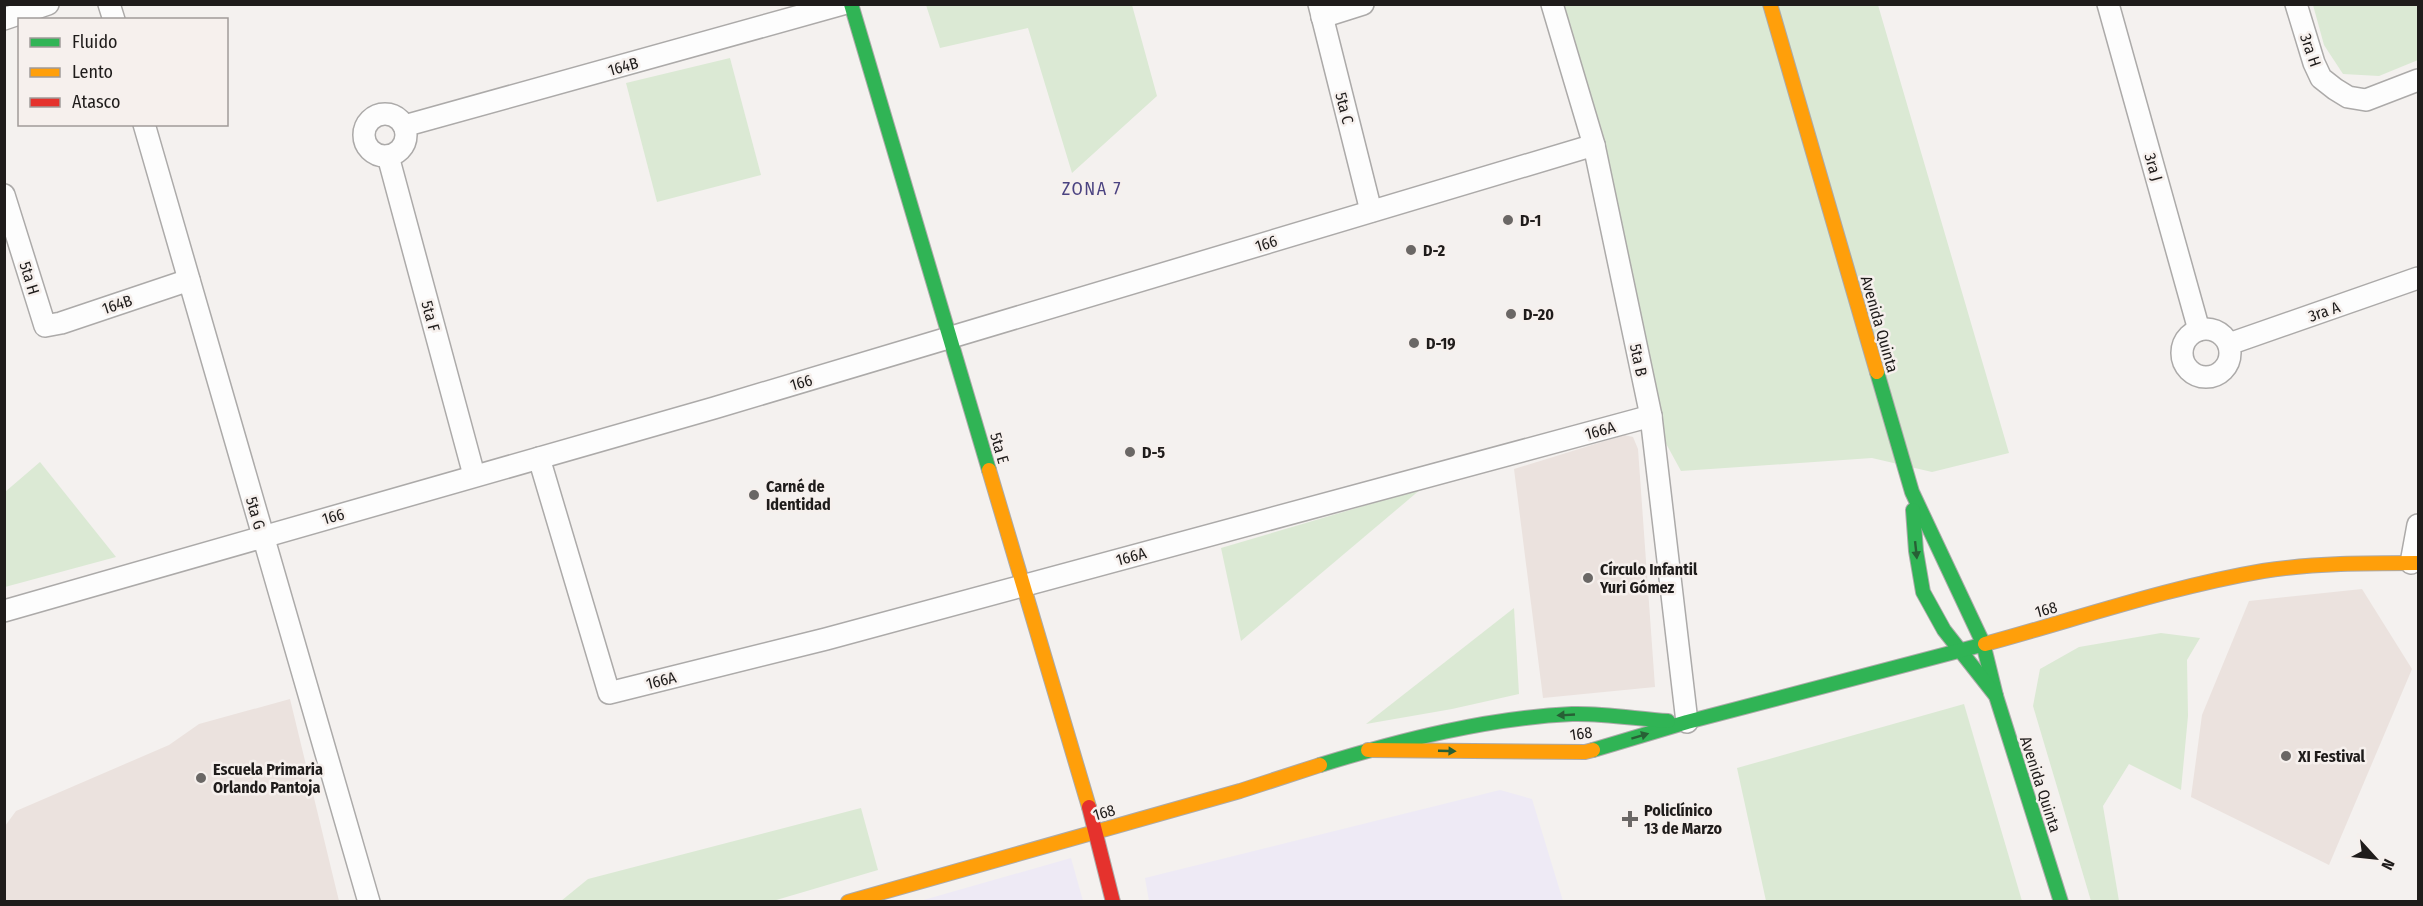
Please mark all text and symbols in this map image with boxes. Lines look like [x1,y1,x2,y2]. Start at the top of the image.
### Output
legend [18,18,228,126]
text: Fluido [72,31,118,53]
street label: 3ra H [2296,31,2325,69]
street label: 164B [606,53,641,80]
text: Lento [72,61,113,83]
street label: 5ta C [1331,90,1358,126]
text: Atasco [72,91,120,113]
street label: 3ra J [2140,151,2167,183]
district label: ZONA 7 [1062,178,1122,200]
place label: D-1 [1520,211,1541,230]
marker: D-1 [1501,213,1515,227]
street label: 166 [1253,231,1280,256]
place label: D-2 [1423,241,1446,260]
marker: D-2 [1404,243,1418,257]
street label: 5ta H [16,259,44,297]
street label: Avenida Quinta [1857,274,1902,375]
street label: 164B [100,291,135,318]
street label: 3ra A [2306,297,2343,326]
street label: 5ta F [417,299,444,334]
place label: D-20 [1523,305,1554,324]
marker: D-20 [1504,307,1518,321]
place label: D-19 [1426,334,1455,353]
marker: D-19 [1407,336,1421,350]
street label: 5ta B [1626,342,1651,378]
street label: 166 [788,370,814,395]
street label: 166A [1583,417,1618,444]
street label: 5ta E [986,430,1013,466]
place label: D-5 [1142,443,1165,462]
marker: D-5 [1123,445,1137,459]
place label: Carné de Identidad [766,477,831,514]
marker: Carné de Identidad [747,488,761,502]
street label: 5ta G [242,495,269,532]
street label: 166 [320,504,346,529]
one-way arrow [1912,540,1921,559]
street label: 166A [1114,543,1149,570]
place label: Círculo Infantil Yuri Gómez [1599,560,1698,597]
marker: Círculo Infantil Yuri Gómez [1581,571,1595,585]
street label: 168 [2033,597,2059,622]
street label: 166A [644,667,679,693]
one-way arrow [1557,710,1576,719]
street label: 168 [1569,723,1593,744]
one-way arrow [1631,731,1649,740]
street label: Avenida Quinta [2016,734,2065,835]
one-way arrow [1438,746,1457,756]
place label: XI Festival [2297,747,2366,766]
marker: XI Festival [2279,749,2293,763]
place label: Escuela Primaria Orlando Pantoja [213,760,323,797]
marker: Escuela Primaria Orlando Pantoja [194,771,208,785]
street label: 168 [1091,800,1117,825]
place label: Policlínico 13 de Marzo [1644,801,1723,838]
marker: Policlínico 13 de Marzo [1621,810,1639,828]
north arrow [2345,828,2405,888]
text: N [2377,856,2399,873]

